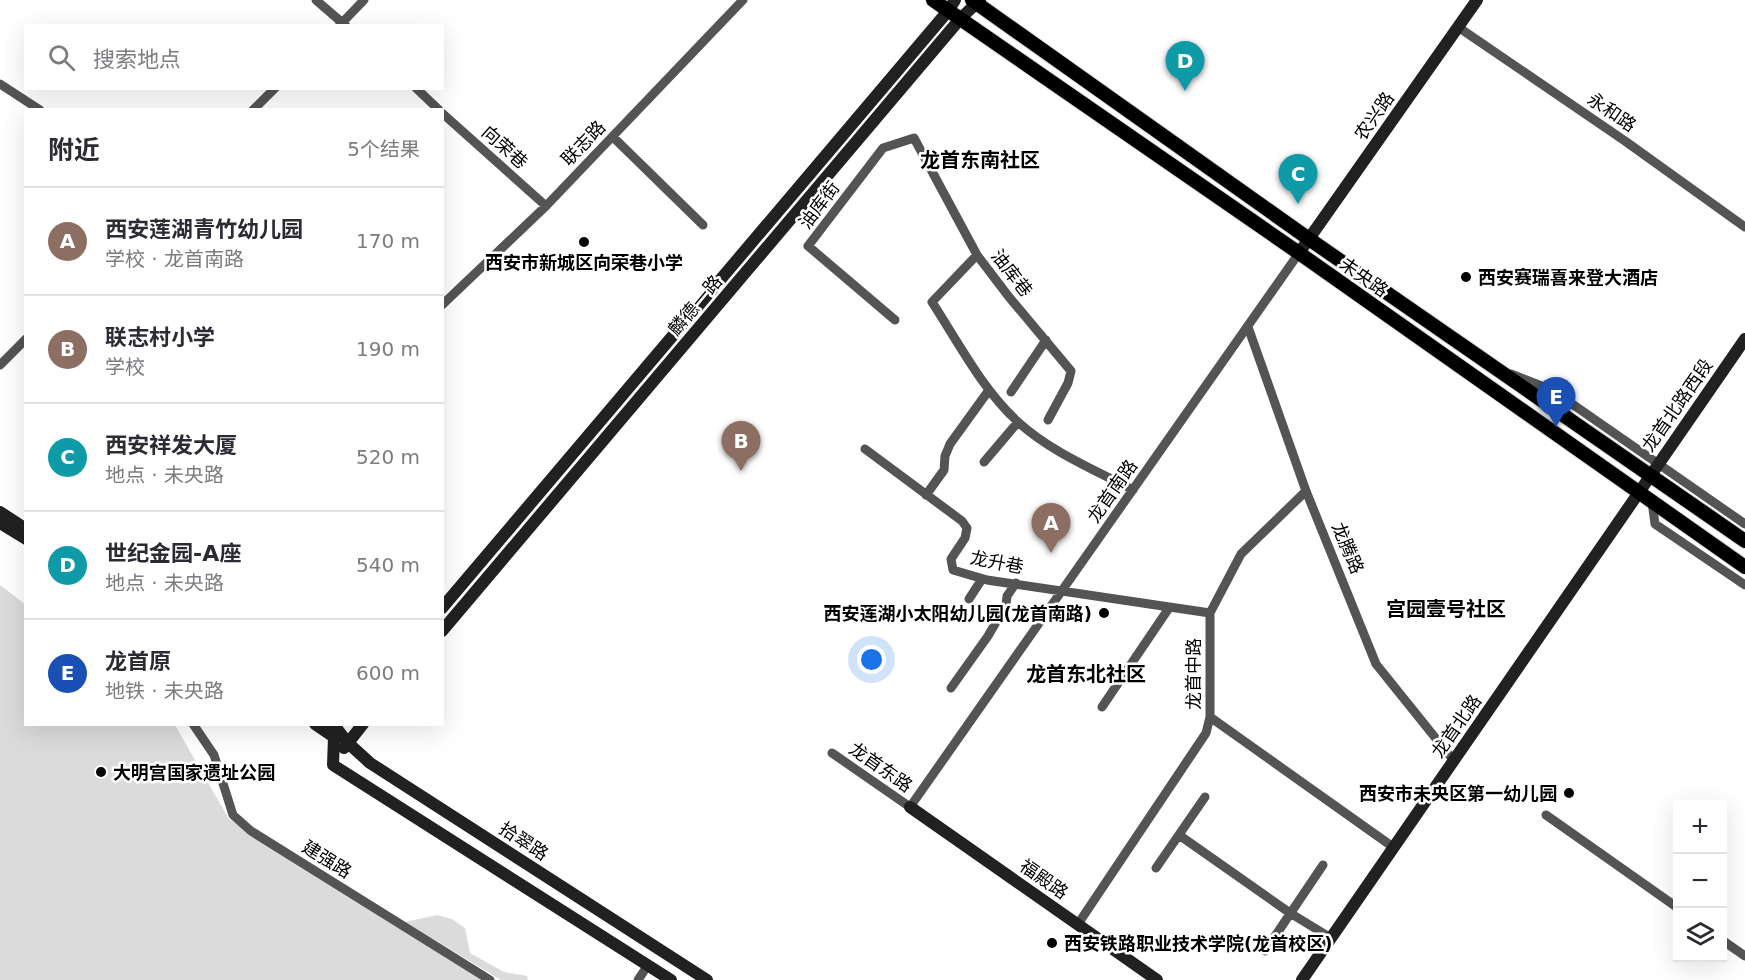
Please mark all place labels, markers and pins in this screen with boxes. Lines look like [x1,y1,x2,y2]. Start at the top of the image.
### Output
pin: D [1166,42,1204,91]
pin: C [1278,154,1318,204]
marker: 西安市新城区向荣巷小学 [577,235,591,249]
place label: 西安市新城区向荣巷小学 [485,252,683,273]
place label: 西安赛瑞喜来登大酒店 [1478,267,1658,288]
marker: 西安赛瑞喜来登大酒店 [1459,270,1473,284]
pin: E [1536,378,1576,427]
pin: B [722,422,760,471]
pin: A [1032,504,1070,553]
place label: 西安莲湖小太阳幼儿园(龙首南路) [824,603,1092,624]
marker: 西安莲湖小太阳幼儿园(龙首南路) [1097,606,1111,620]
place label: 大明宫国家遗址公园 [113,762,275,783]
marker: 大明宫国家遗址公园 [94,765,108,779]
place label: 西安市未央区第一幼儿园 [1359,783,1557,804]
marker: 西安市未央区第一幼儿园 [1562,786,1576,800]
place label: 西安铁路职业技术学院(龙首校区) [1064,933,1332,954]
marker: 西安铁路职业技术学院(龙首校区) [1045,936,1059,950]

